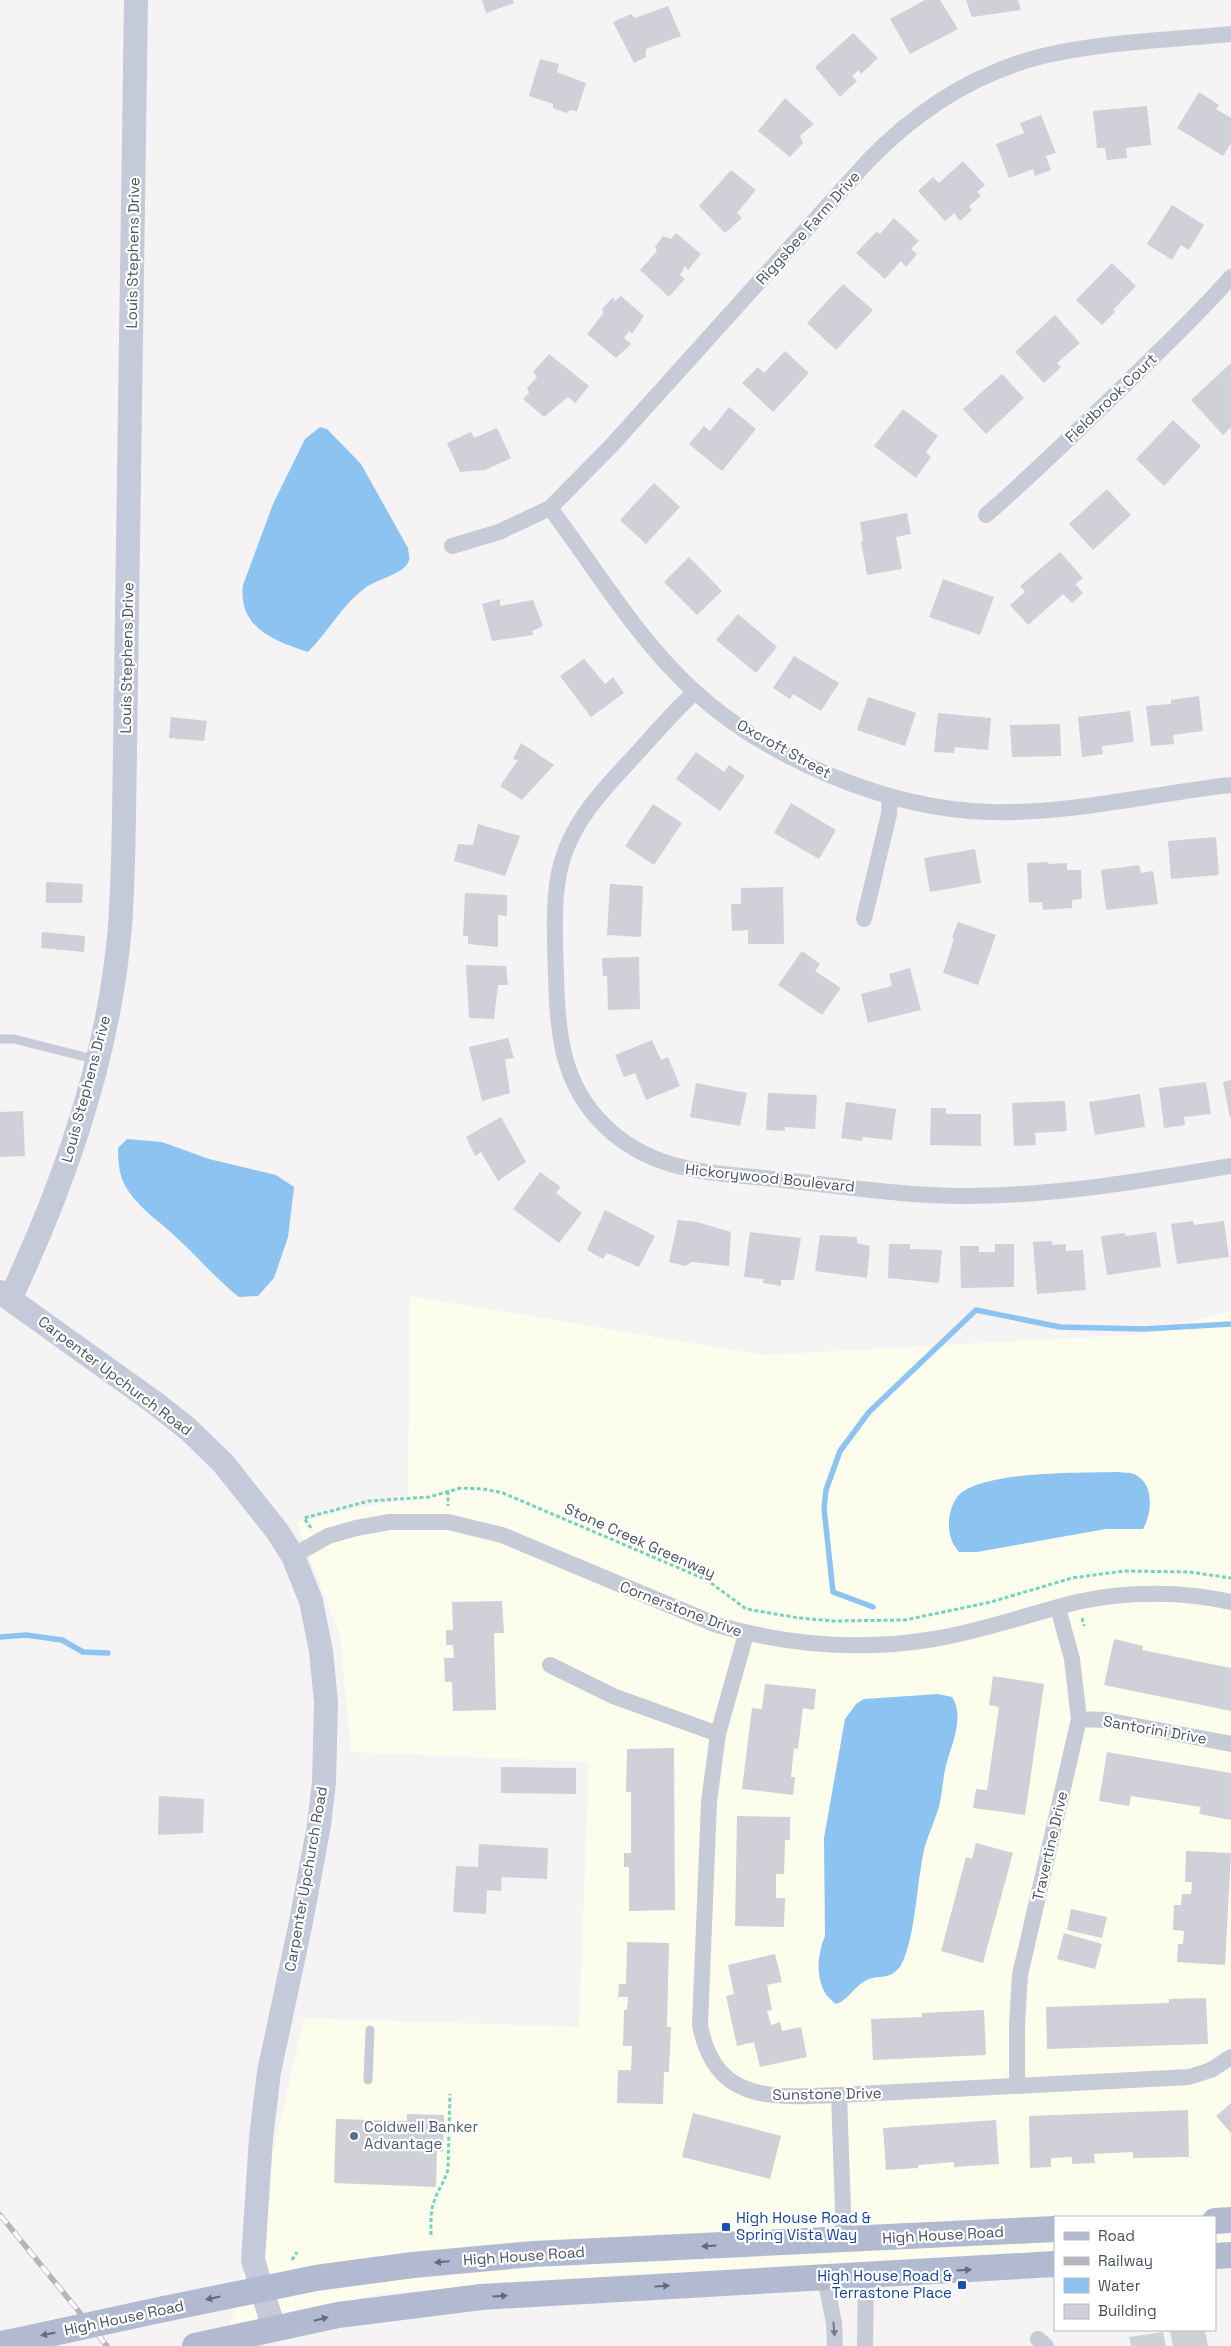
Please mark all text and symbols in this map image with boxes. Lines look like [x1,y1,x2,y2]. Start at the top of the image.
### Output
street label: Riggsbee Farm Drive [752,167,864,288]
street label: Louis Stephens Drive [122,177,143,329]
street label: Fieldbrook Court [1061,349,1161,446]
street label: Louis Stephens Drive [116,582,137,734]
street label: Oxcroft Street [734,715,835,782]
street label: Louis Stephens Drive [57,1013,114,1164]
street label: Hickorywood Boulevard [684,1159,856,1196]
street label: Carpenter Upchurch Road [35,1312,196,1440]
street label: Stone Creek Greenway [562,1499,719,1582]
street label: Cornerstone Drive [617,1576,745,1641]
street label: Santorini Drive [1102,1711,1208,1748]
street label: Carpenter Upchurch Road [280,1785,331,1973]
street label: Travertine Drive [1028,1789,1071,1903]
street label: Sunstone Drive [772,2083,882,2104]
place label: Coldwell Banker Advantage [364,2117,478,2153]
marker: Coldwell Banker Advantage [348,2130,360,2142]
place label: High House Road & Spring Vista Way [736,2208,871,2244]
legend [1054,2216,1216,2331]
marker: High House Road & Spring Vista Way [720,2221,732,2233]
street label: High House Road [882,2222,1004,2247]
text: Road [1098,2226,1135,2245]
street label: High House Road [462,2242,585,2269]
one-way arrow [701,2242,717,2250]
text: Railway [1098,2251,1153,2270]
one-way arrow [434,2259,450,2267]
one-way arrow [956,2265,972,2273]
place label: High House Road & Terrastone Place [817,2266,952,2302]
text: Water [1098,2276,1141,2295]
marker: High House Road & Terrastone Place [956,2279,968,2291]
one-way arrow [654,2281,670,2289]
one-way arrow [492,2291,508,2299]
one-way arrow [206,2294,221,2302]
street label: High House Road [62,2296,186,2339]
text: Building [1098,2301,1157,2320]
one-way arrow [314,2315,329,2323]
one-way arrow [831,2321,839,2337]
one-way arrow [40,2330,55,2338]

